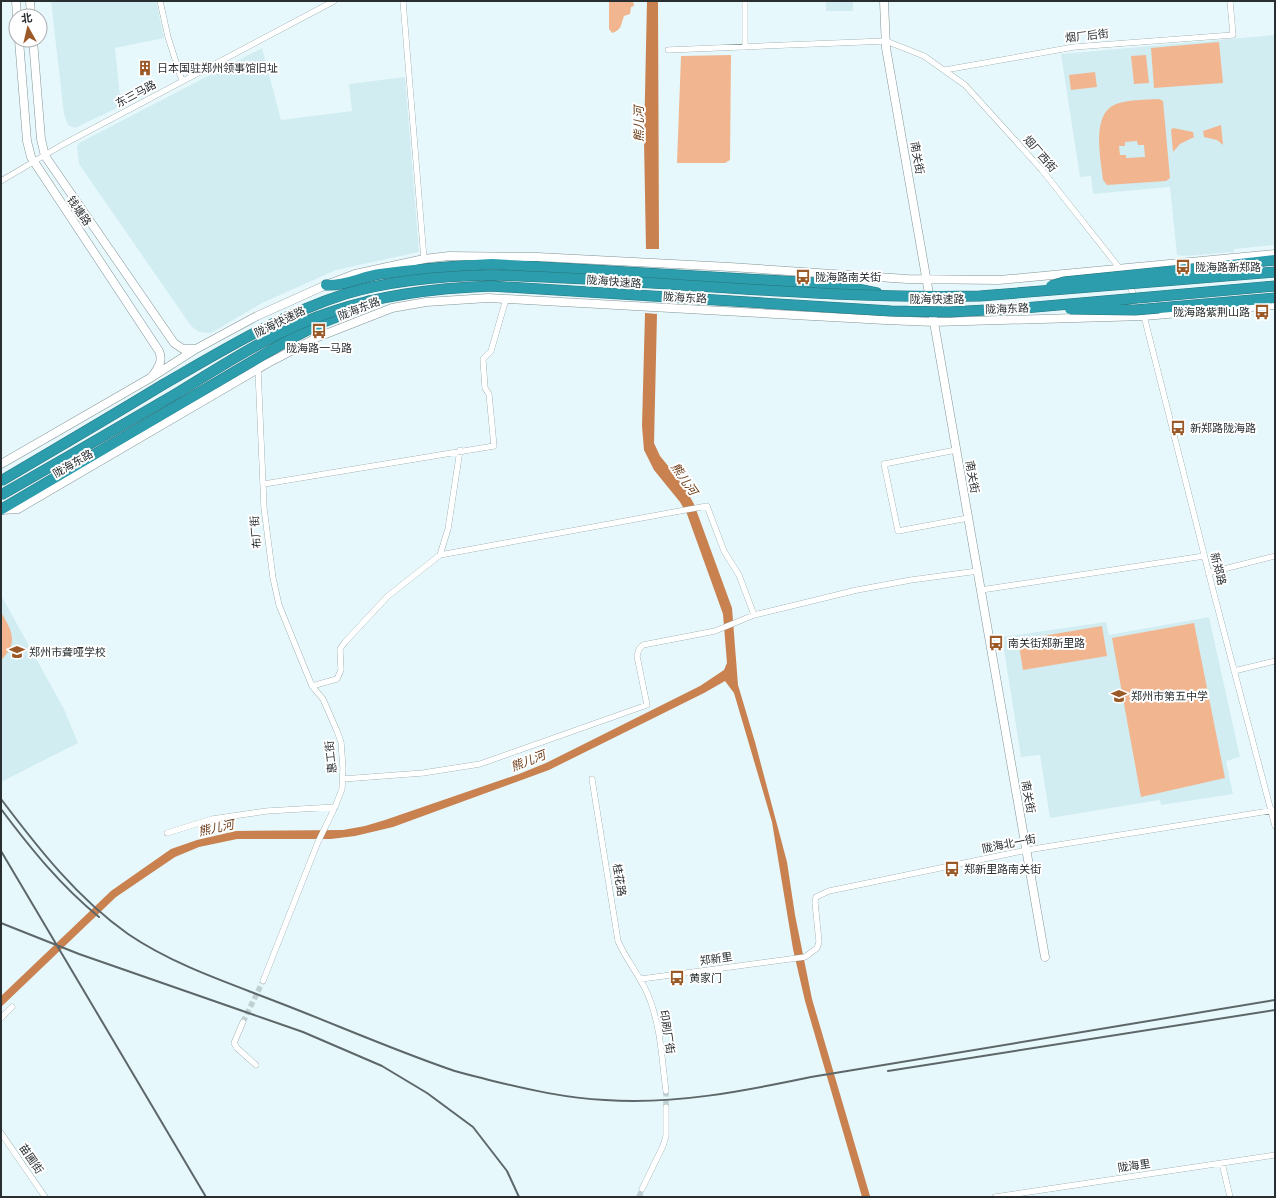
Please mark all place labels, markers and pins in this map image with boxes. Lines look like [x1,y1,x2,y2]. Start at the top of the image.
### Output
building icon: 日本国驻郑州领事馆旧址 [136,59,154,77]
place label: 日本国驻郑州领事馆旧址 [157,62,278,75]
bus stop icon: 陇海路新郑路 [1174,258,1192,276]
place label: 陇海路新郑路 [1195,261,1261,274]
bus stop icon: 陇海路南关街 [794,268,812,286]
place label: 陇海路南关街 [815,271,881,284]
bus stop icon: 陇海路紫荆山路 [1253,303,1271,321]
place label: 陇海路紫荆山路 [1173,306,1250,319]
bus stop icon: 陇海路一马路 [310,322,328,340]
place label: 陇海路一马路 [286,342,352,355]
bus stop icon: 新郑路陇海路 [1169,419,1187,437]
place label: 新郑路陇海路 [1190,422,1256,435]
bus stop icon: 南关街郑新里路 [987,634,1005,652]
place label: 南关街郑新里路 [1008,637,1085,650]
school or university icon: 郑州市聋哑学校 [8,643,26,661]
place label: 郑州市聋哑学校 [29,646,106,659]
school or university icon: 郑州市第五中学 [1110,687,1128,705]
place label: 郑州市第五中学 [1131,690,1208,703]
bus stop icon: 郑新里路南关街 [943,860,961,878]
place label: 郑新里路南关街 [964,863,1041,876]
bus stop icon: 黄家门 [668,969,686,987]
place label: 黄家门 [689,972,722,985]

